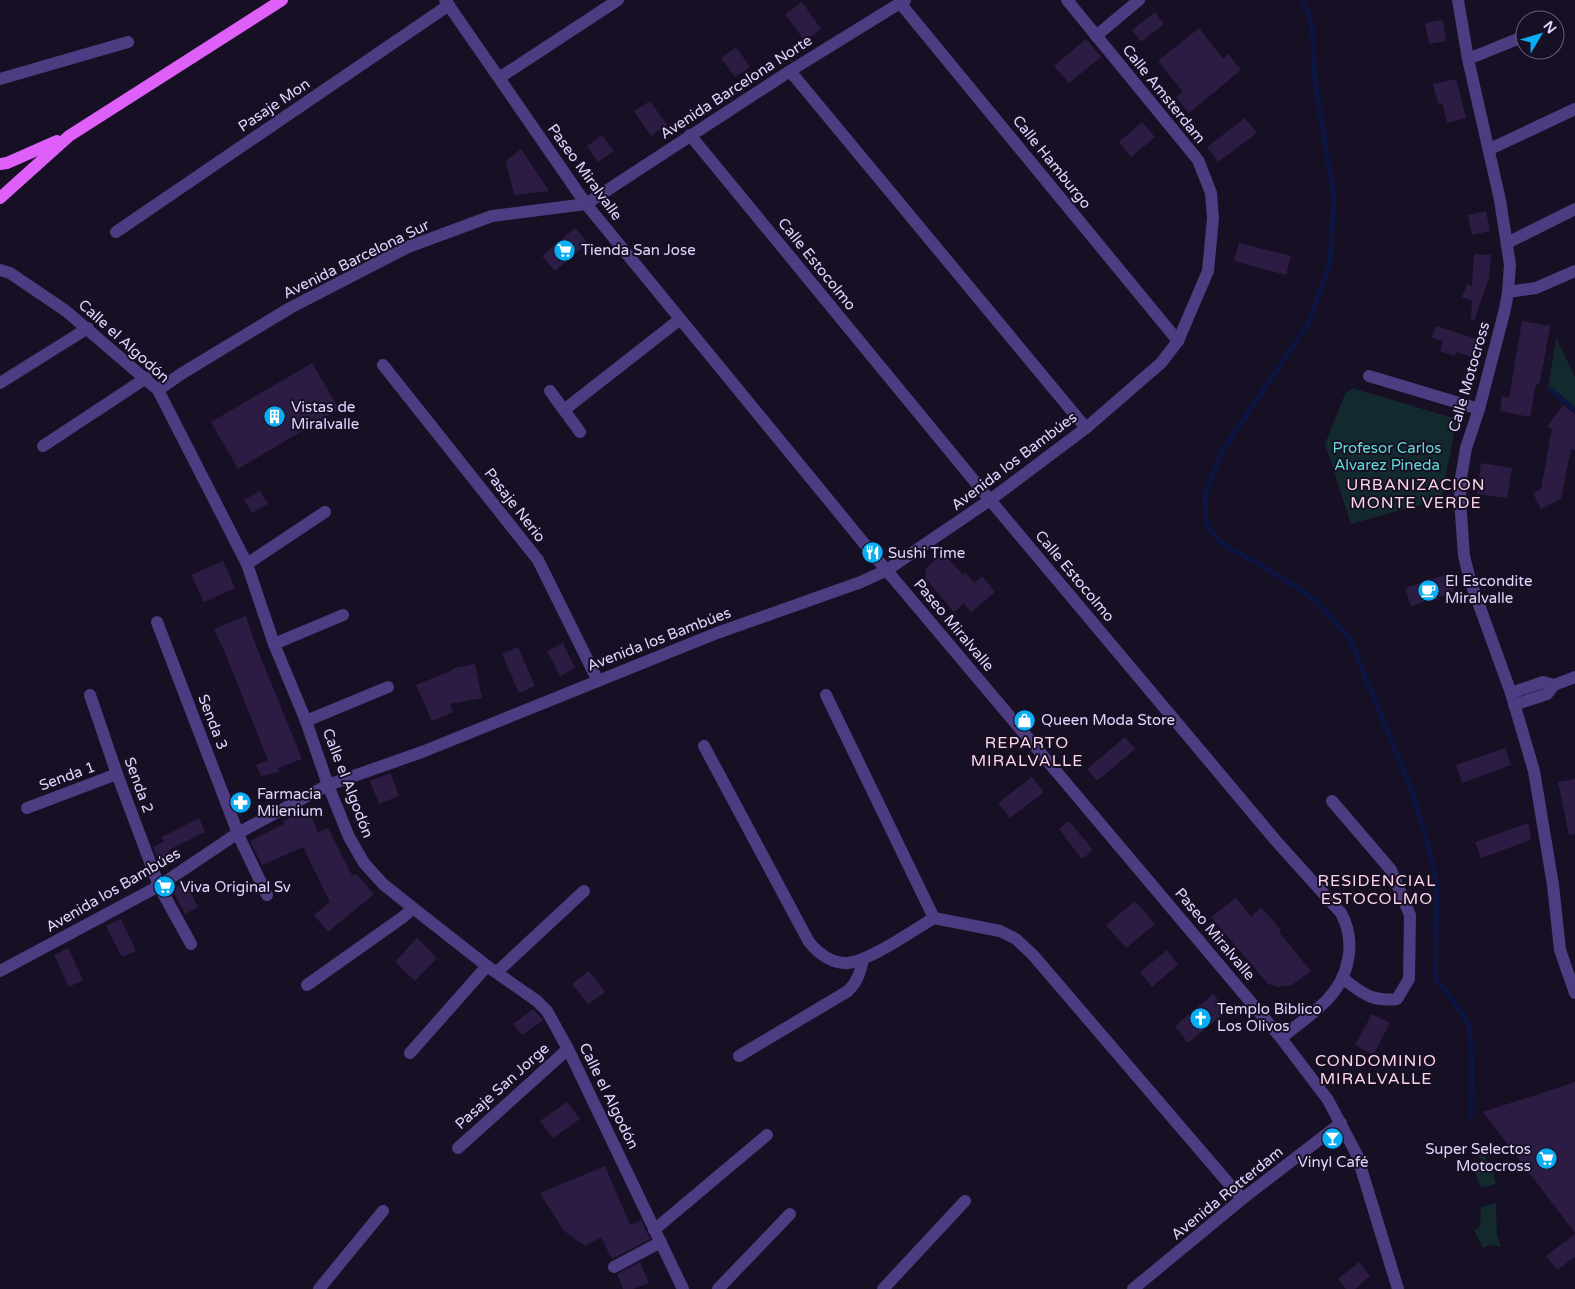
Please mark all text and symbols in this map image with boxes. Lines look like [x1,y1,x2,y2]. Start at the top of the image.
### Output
north arrow [1515,10,1565,60]
text: N [1540,18,1560,37]
street label: Avenida Barcelona Norte [657,31,815,143]
street label: Calle Amsterdam [1119,41,1209,147]
street label: Pasaje Mon [235,74,313,136]
street label: Calle Hamburgo [1009,112,1095,212]
street label: Paseo Miralvalle [544,120,626,224]
street label: Calle Estocolmo [774,214,860,314]
street label: Avenida Barcelona Sur [280,216,432,302]
supermarket icon: Tienda San Jose [553,238,577,262]
place label: Tienda San Jose [581,241,696,259]
street label: Calle el Algodón [75,296,173,386]
street label: Calle Motocross [1445,320,1493,434]
place label: Vistas de Miralvalle [291,398,359,433]
building icon: Vistas de Miralvalle [263,404,287,428]
street label: Avenida los Bambúes [948,408,1080,514]
park label: Profesor Carlos Alvarez Pineda [1333,439,1441,474]
street label: Pasaje Nerio [481,464,549,546]
district label: URBANIZACION MONTE VERDE [1346,475,1486,513]
street label: Calle Estocolmo [1032,527,1118,625]
restaurant icon: Sushi Time [860,541,884,565]
place label: Sushi Time [888,544,965,562]
place label: El Escondite Miralvalle [1445,572,1532,607]
street label: Paseo Miralvalle [910,575,998,675]
cafe icon: El Escondite Miralvalle [1417,578,1441,602]
street label: Avenida los Bambúes [585,603,733,675]
street label: Senda 3 [194,692,232,752]
shop icon: Queen Moda Store [1013,708,1037,732]
place label: Queen Moda Store [1041,711,1175,729]
street label: Calle el Algodón [319,726,377,840]
district label: REPARTO MIRALVALLE [971,733,1083,771]
street label: Senda 2 [121,755,157,815]
street label: Senda 1 [37,758,97,794]
place label: Farmacia Milenium [257,785,323,820]
pharmacy icon: Farmacia Milenium [229,791,253,815]
street label: Avenida los Bambúes [42,844,184,936]
district label: RESIDENCIAL ESTOCOLMO [1318,871,1436,909]
supermarket icon: Viva Original Sv [152,875,176,899]
place label: Viva Original Sv [180,878,291,896]
street label: Paseo Miralvalle [1171,884,1259,984]
place label: Templo Biblico Los Olivos [1217,1000,1322,1035]
church icon: Templo Biblico Los Olivos [1189,1006,1213,1030]
street label: Pasaje San Jorge [451,1039,553,1133]
street label: Calle el Algodón [575,1040,643,1152]
district label: CONDOMINIO MIRALVALLE [1315,1051,1437,1089]
bar icon: Vinyl Café [1321,1127,1345,1151]
place label: Super Selectos Motocross [1425,1140,1531,1175]
street label: Avenida Rotterdam [1168,1142,1286,1244]
supermarket icon: Super Selectos Motocross [1535,1146,1559,1170]
place label: Vinyl Café [1297,1153,1369,1171]

